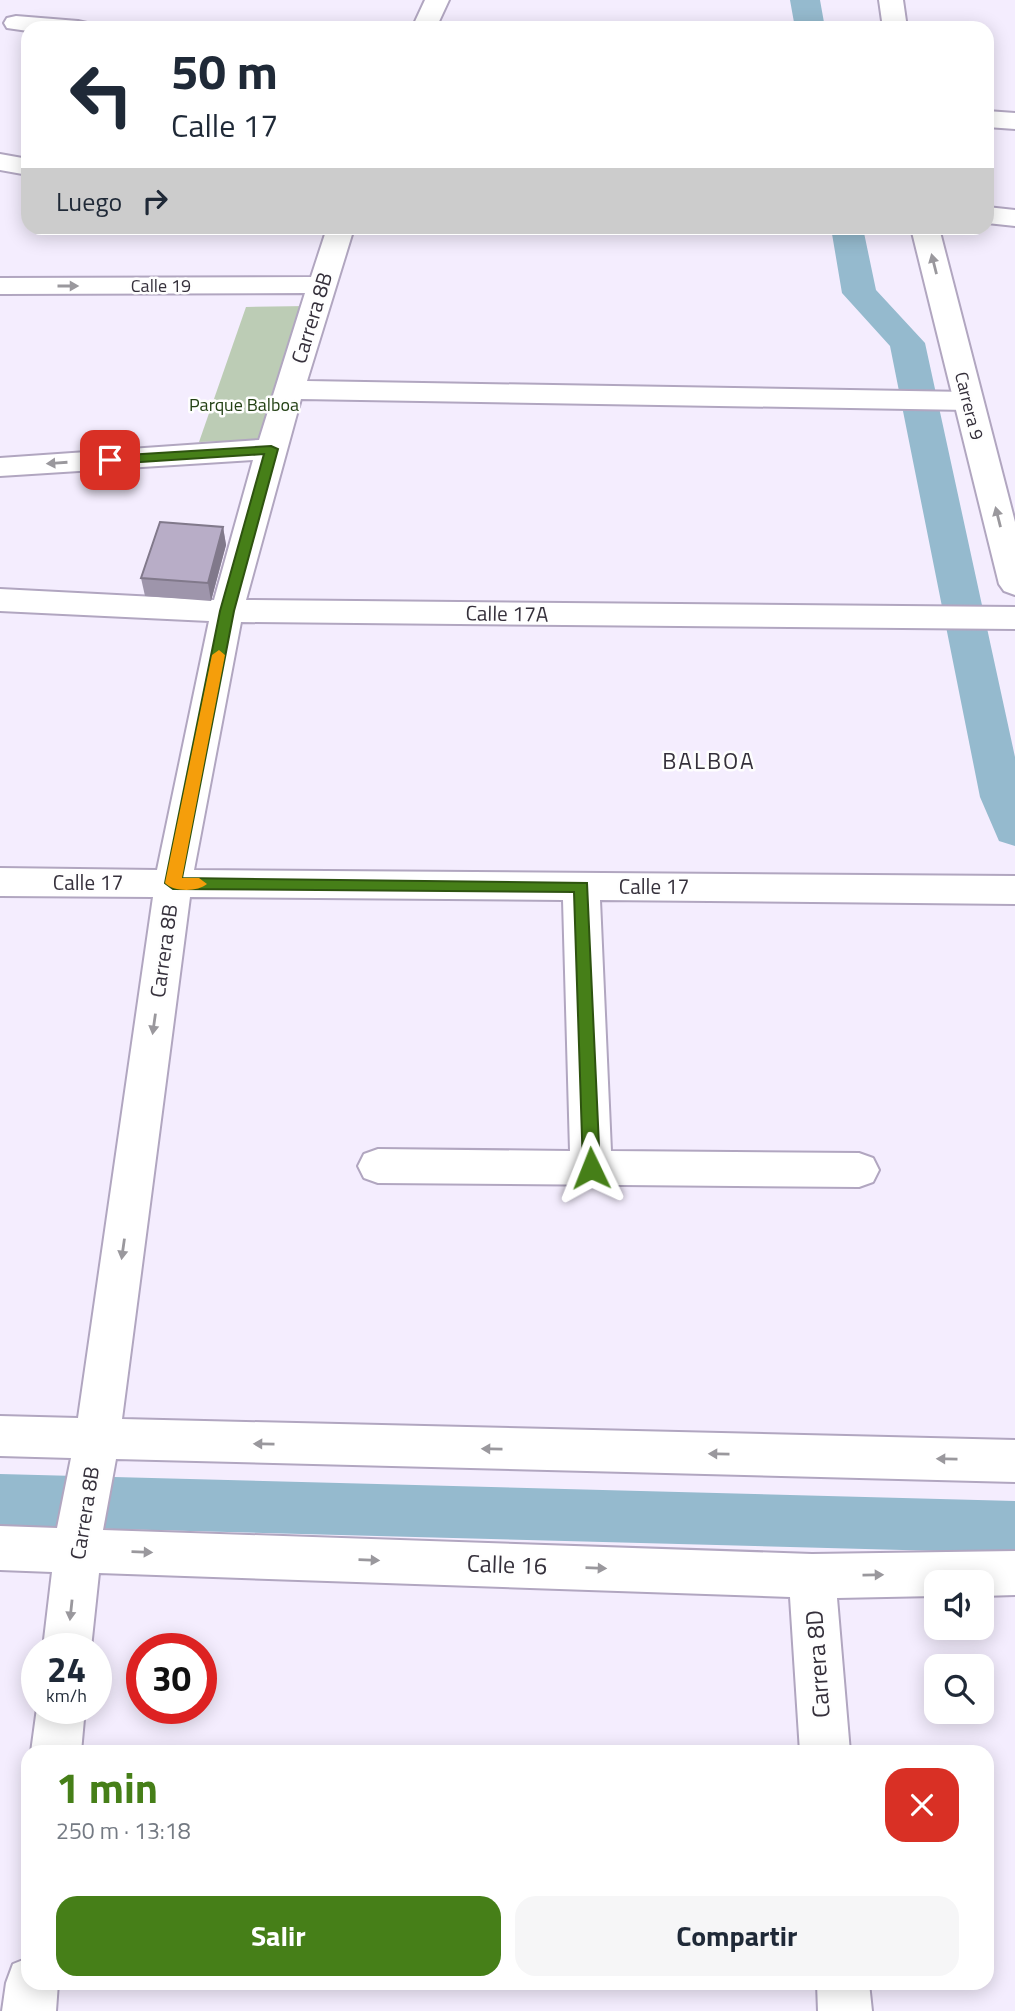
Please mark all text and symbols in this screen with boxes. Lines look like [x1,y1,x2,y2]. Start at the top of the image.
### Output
text: 50 m [171,33,278,108]
icon: left [56,49,147,140]
text: Calle 17 [171,101,278,149]
text: Luego [56,182,122,221]
icon: right [136,182,174,220]
one-way arrow [928,253,939,275]
street label: Carrera 8B [282,268,340,367]
street label: Calle 19 [131,272,191,299]
one-way arrow [57,280,79,292]
street label: Carrera 9 [948,369,991,443]
park label: Parque Balboa [189,391,299,418]
pin [80,430,140,490]
icon: arrive [91,441,129,479]
one-way arrow [45,458,67,469]
one-way arrow [992,506,1003,528]
street label: Calle 17A [465,596,549,630]
district label: BALBOA [662,743,756,778]
street label: Calle 17 [53,866,123,898]
street label: Calle 17 [619,870,689,902]
street label: Carrera 8B [141,902,185,1000]
one-way arrow [148,1013,159,1035]
position arrow [554,1131,628,1205]
one-way arrow [117,1238,128,1260]
one-way arrow [253,1439,275,1450]
one-way arrow [481,1444,503,1455]
one-way arrow [708,1449,730,1460]
one-way arrow [936,1453,958,1465]
street label: Carrera 8B [61,1464,107,1562]
street label: Calle 16 [466,1545,548,1583]
one-way arrow [131,1546,153,1557]
one-way arrow [358,1554,380,1565]
one-way arrow [586,1562,608,1574]
one-way arrow [862,1569,884,1581]
map controls [924,1570,994,1724]
button: sound [924,1570,994,1640]
one-way arrow [66,1599,77,1621]
street label: Carrera 8D [795,1609,839,1719]
speed limit sign: 30 [126,1633,217,1724]
text: 24 [47,1642,86,1696]
button: search [924,1654,994,1724]
text: km/h [46,1682,87,1709]
text: 1 min [56,1755,158,1819]
button: close [885,1768,959,1842]
text: 250 m · 13:18 [56,1813,191,1848]
button: Salir [56,1896,501,1976]
button: Compartir [515,1896,959,1976]

